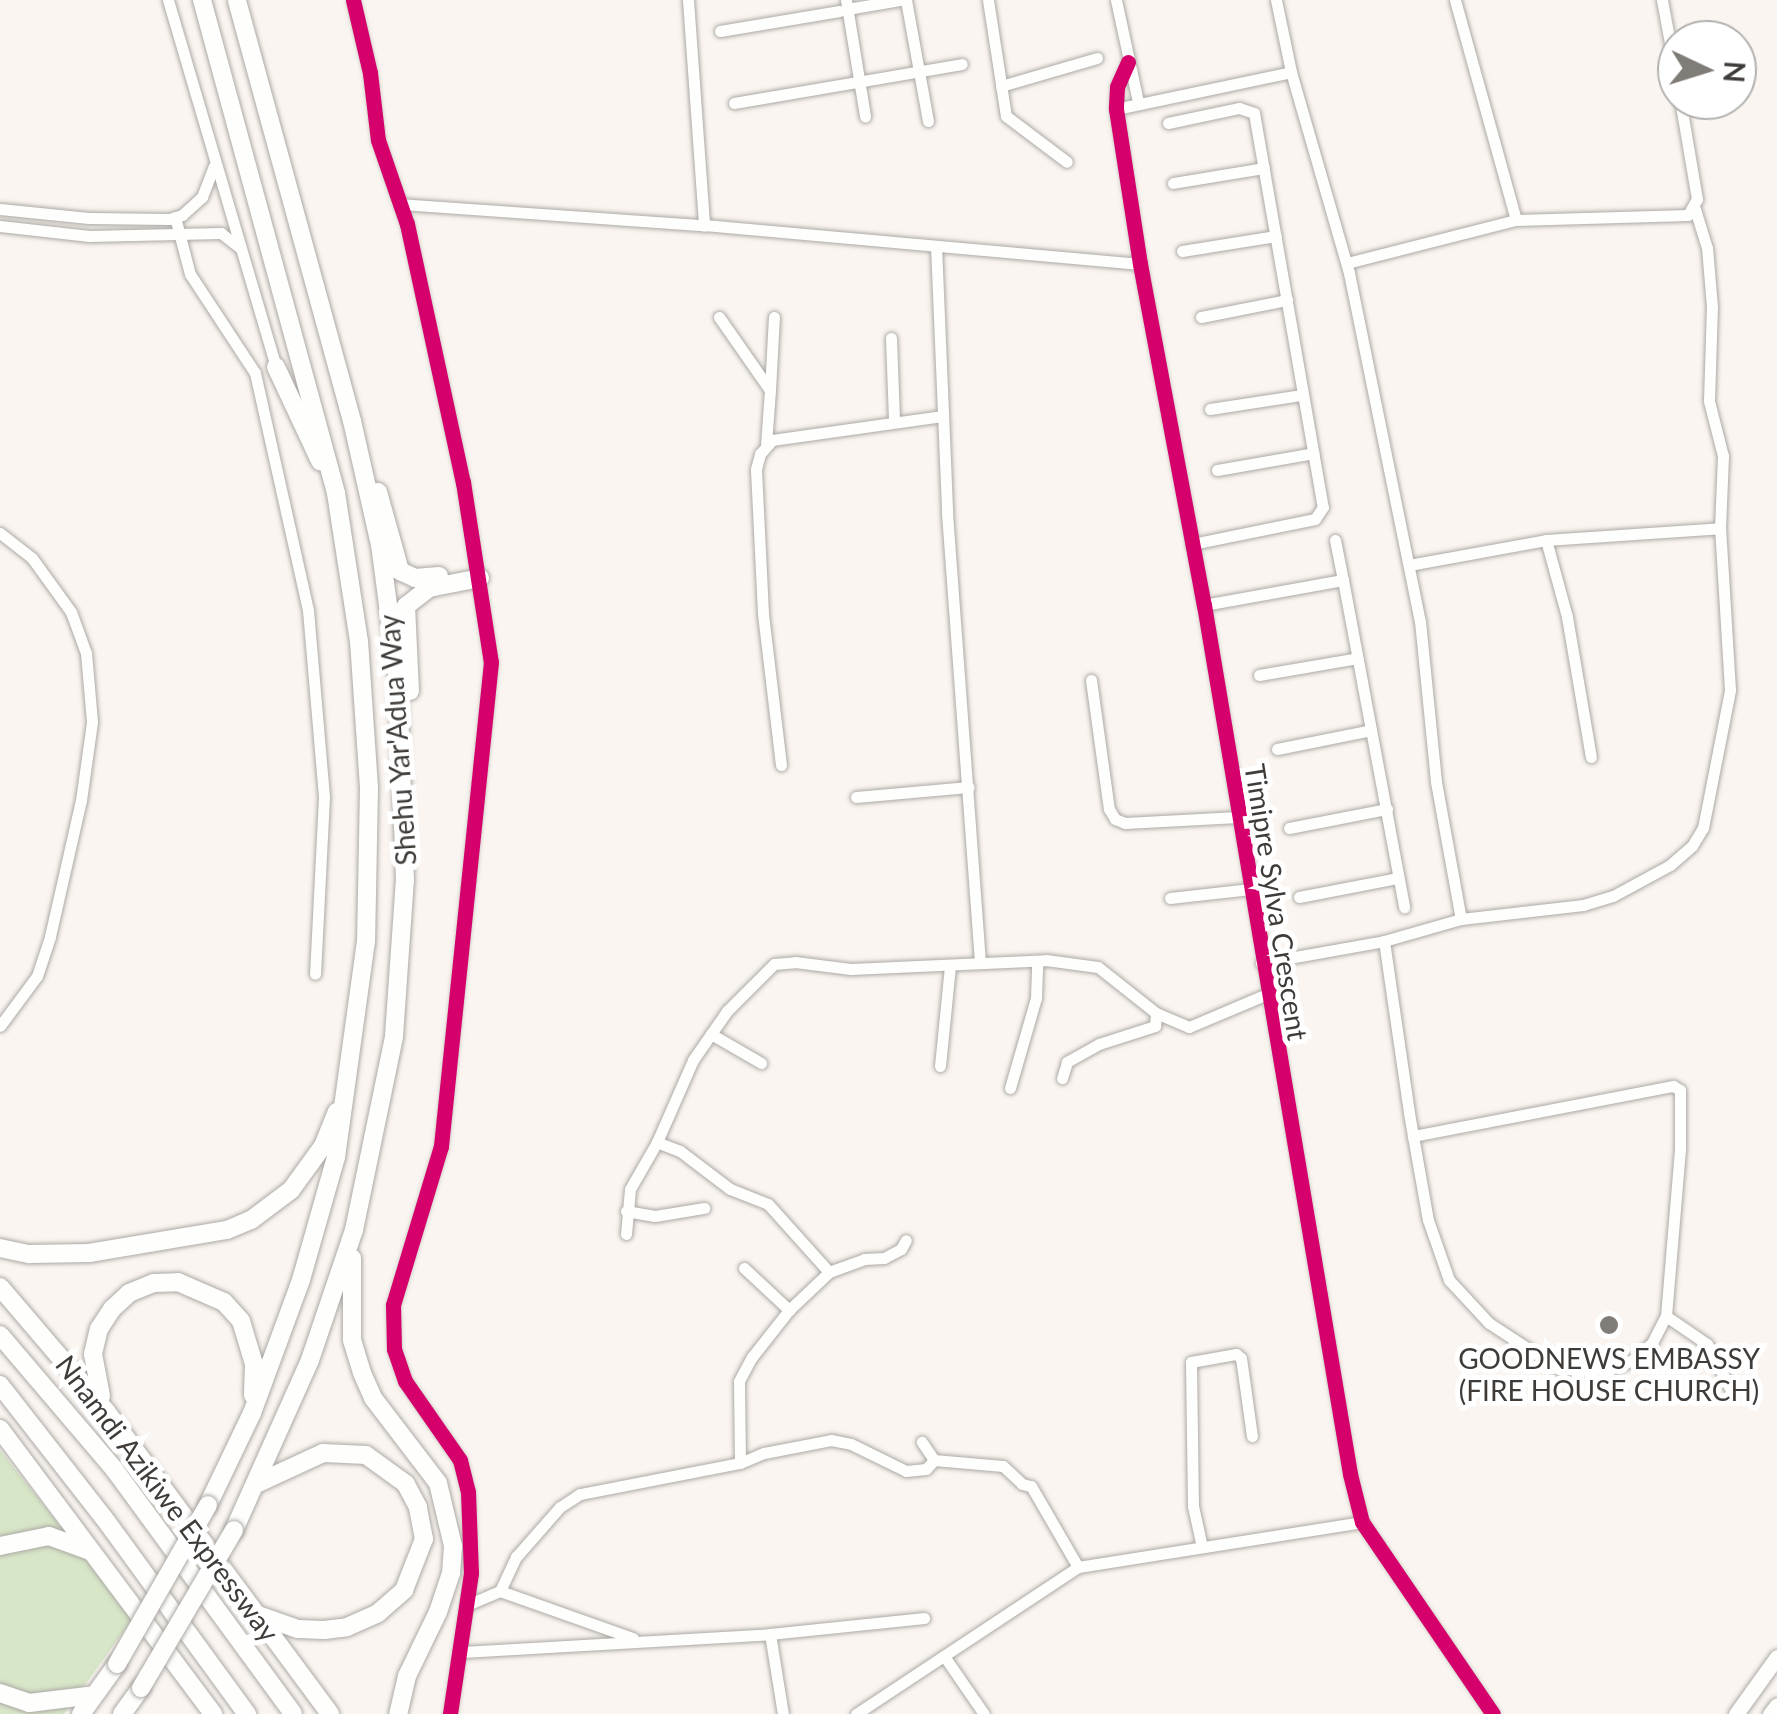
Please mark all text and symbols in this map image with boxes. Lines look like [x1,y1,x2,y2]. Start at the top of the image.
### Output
north arrow [1657,20,1757,120]
text: N [1717,60,1753,84]
street label: Shehu Yar'Adua Way [371,613,423,867]
street label: Timipre Sylva Crescent [1239,761,1315,1043]
marker: GOODNEWS EMBASSY (FIRE HOUSE CHURCH) [1598,1314,1620,1336]
place label: GOODNEWS EMBASSY (FIRE HOUSE CHURCH) [1458,1341,1760,1407]
street label: Nnamdi Azikiwe Expressway [49,1348,287,1648]

